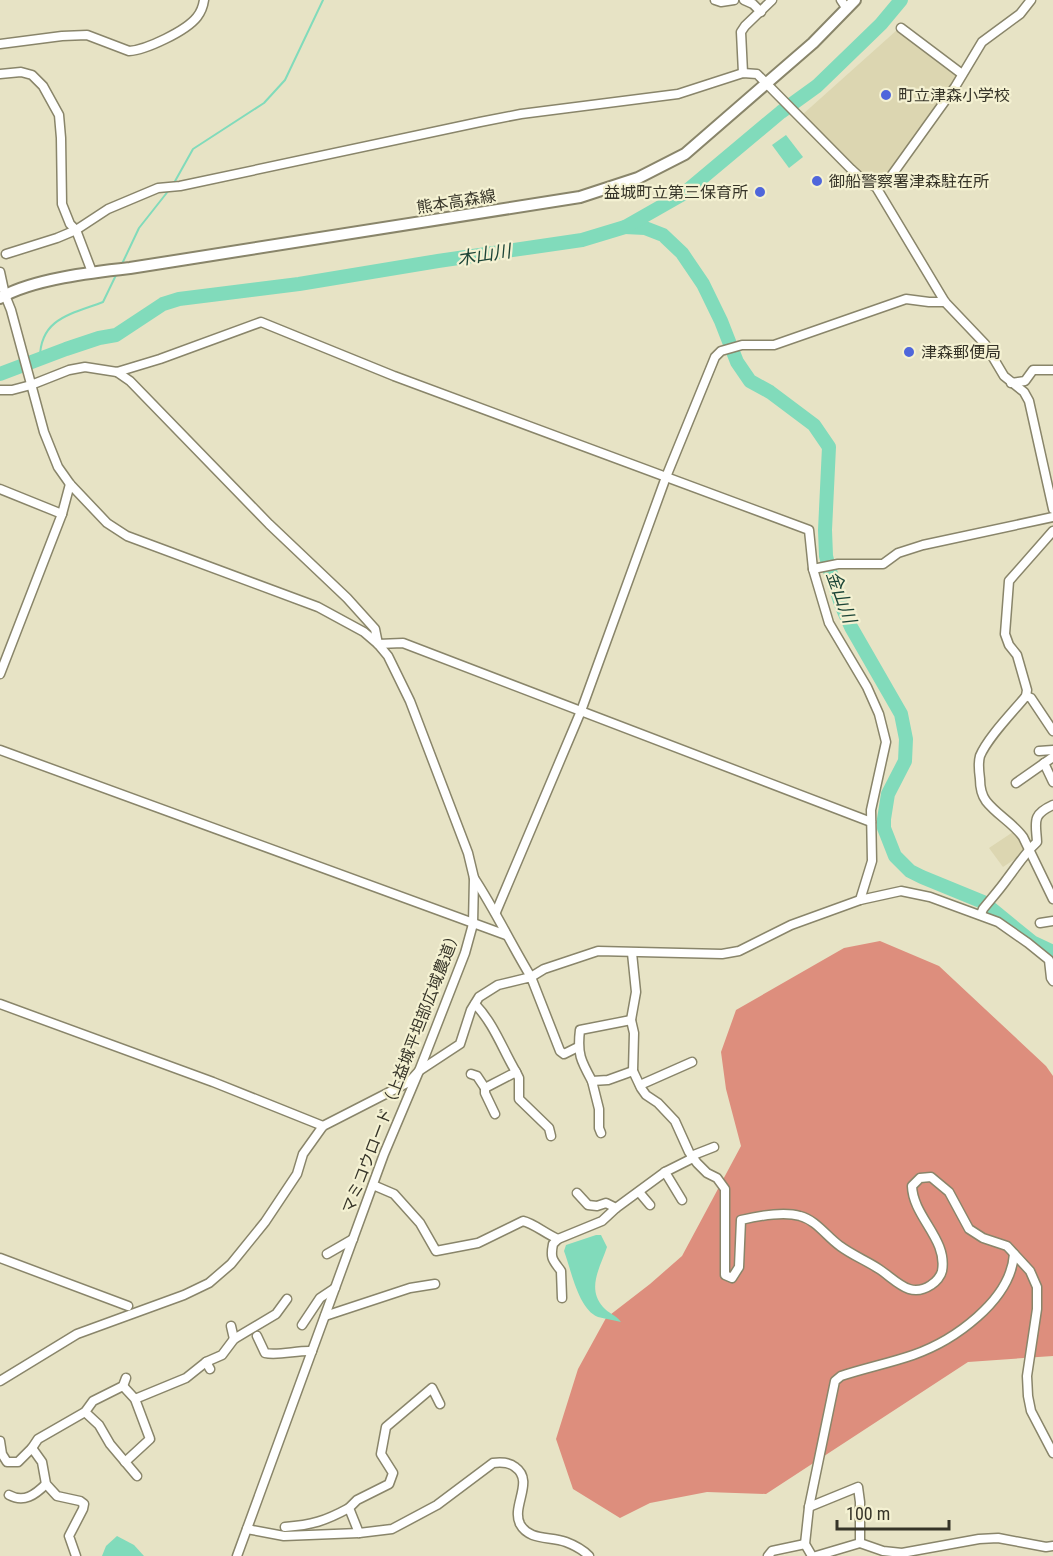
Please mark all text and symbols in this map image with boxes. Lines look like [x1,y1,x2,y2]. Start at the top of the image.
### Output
place label: 町立津森小学校 [898,86,1010,105]
marker: 町立津森小学校 [879,88,893,102]
place label: 御船警察署津森駐在所 [829,172,989,191]
marker: 御船警察署津森駐在所 [810,174,824,188]
place label: 益城町立第三保育所 [604,183,748,202]
marker: 益城町立第三保育所 [753,185,767,199]
street label: 熊本高森線 [415,186,497,217]
water label: 木山川 [456,240,514,269]
place label: 津森郵便局 [921,343,1001,362]
marker: 津森郵便局 [902,345,916,359]
water label: 金山川 [822,568,861,628]
street label: マミコウロード（上益城平坦部広域農道） [338,926,465,1216]
scale bar [837,1493,950,1531]
text: 100 m [846,1503,890,1524]

